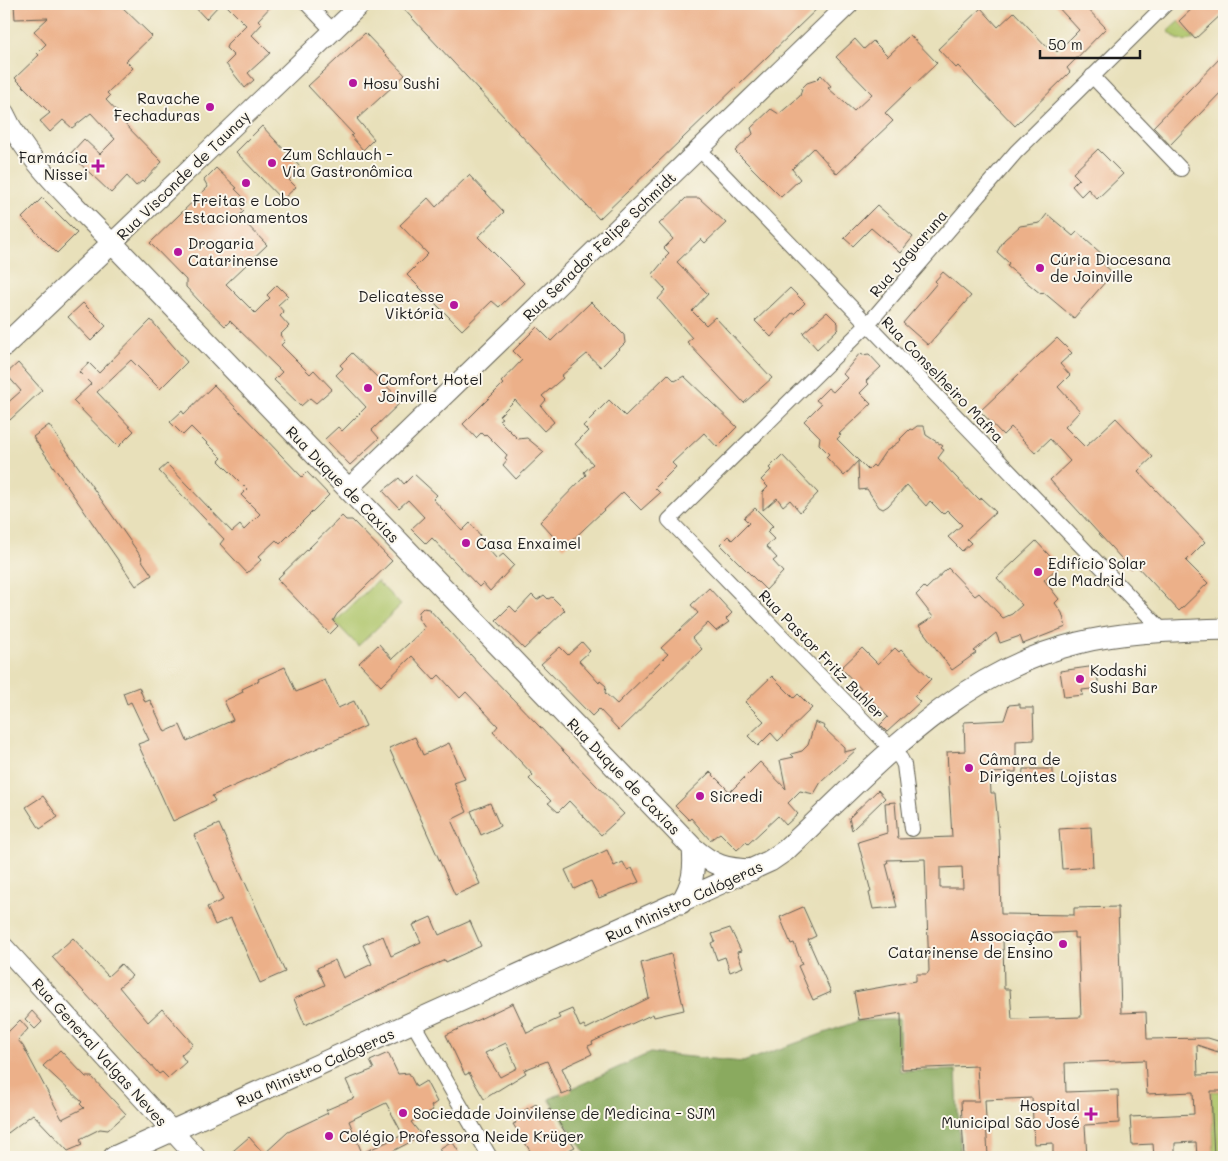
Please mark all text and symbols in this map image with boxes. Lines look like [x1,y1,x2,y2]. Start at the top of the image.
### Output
scale bar [1040,28,1140,60]
text: 50 m [1048,34,1083,54]
place label: Hosu Sushi [363,73,440,93]
marker: Hosu Sushi [347,77,359,89]
place label: Ravache Fechaduras [114,88,200,125]
marker: Ravache Fechaduras [204,101,216,113]
street label: Rua Visconde de Taunay [112,106,254,244]
place label: Zum Schlauch - Via Gastronômica [282,144,413,181]
place label: Farmácia Nissei [19,147,88,184]
marker: Zum Schlauch - Via Gastronômica [266,157,278,169]
marker: Farmácia Nissei [92,160,104,172]
street label: Rua Senador Felipe Schmidt [518,167,680,325]
marker: Freitas e Lobo Estacionamentos [240,177,252,189]
place label: Freitas e Lobo Estacionamentos [184,190,308,227]
street label: Rua Jaguaruna [865,205,951,301]
place label: Drogaria Catarinense [188,233,279,270]
marker: Drogaria Catarinense [172,246,184,258]
place label: Cúria Diocesana de Joinville [1050,249,1171,286]
marker: Cúria Diocesana de Joinville [1034,262,1046,274]
place label: Delicatesse Viktória [358,286,444,323]
marker: Delicatesse Viktória [448,299,460,311]
street label: Rua Conselheiro Mafra [878,312,1008,446]
place label: Comfort Hotel Joinville [378,369,482,406]
marker: Comfort Hotel Joinville [362,382,374,394]
street label: Rua Duque de Caxias [282,421,404,547]
place label: Casa Enxaimel [476,533,581,553]
marker: Casa Enxaimel [460,537,472,549]
place label: Edifício Solar de Madrid [1048,553,1146,590]
marker: Edifício Solar de Madrid [1032,566,1044,578]
street label: Rua Pastor Fritz Buhler [755,585,889,723]
place label: Kodashi Sushi Bar [1090,660,1158,697]
marker: Kodashi Sushi Bar [1074,673,1086,685]
street label: Rua Duque de Caxias [563,713,685,839]
place label: Câmara de Dirigentes Lojistas [979,749,1117,786]
marker: Câmara de Dirigentes Lojistas [963,762,975,774]
place label: Sicredi [710,786,763,806]
marker: Sicredi [694,790,706,802]
street label: Rua Ministro Calógeras [602,856,766,946]
place label: Associação Catarinense de Ensino [888,925,1053,962]
marker: Associação Catarinense de Ensino [1057,938,1069,950]
street label: Rua General Valgas Neves [28,974,172,1130]
street label: Rua Ministro Calógeras [233,1023,397,1111]
place label: Hospital Municipal São José [941,1095,1080,1132]
place label: Sociedade Joinvilense de Medicina - SJM [413,1103,715,1123]
marker: Sociedade Joinvilense de Medicina - SJM [397,1107,409,1119]
marker: Hospital Municipal São José [1084,1107,1098,1121]
place label: Colégio Professora Neide Krüger [339,1126,584,1146]
marker: Colégio Professora Neide Krüger [323,1130,335,1142]

